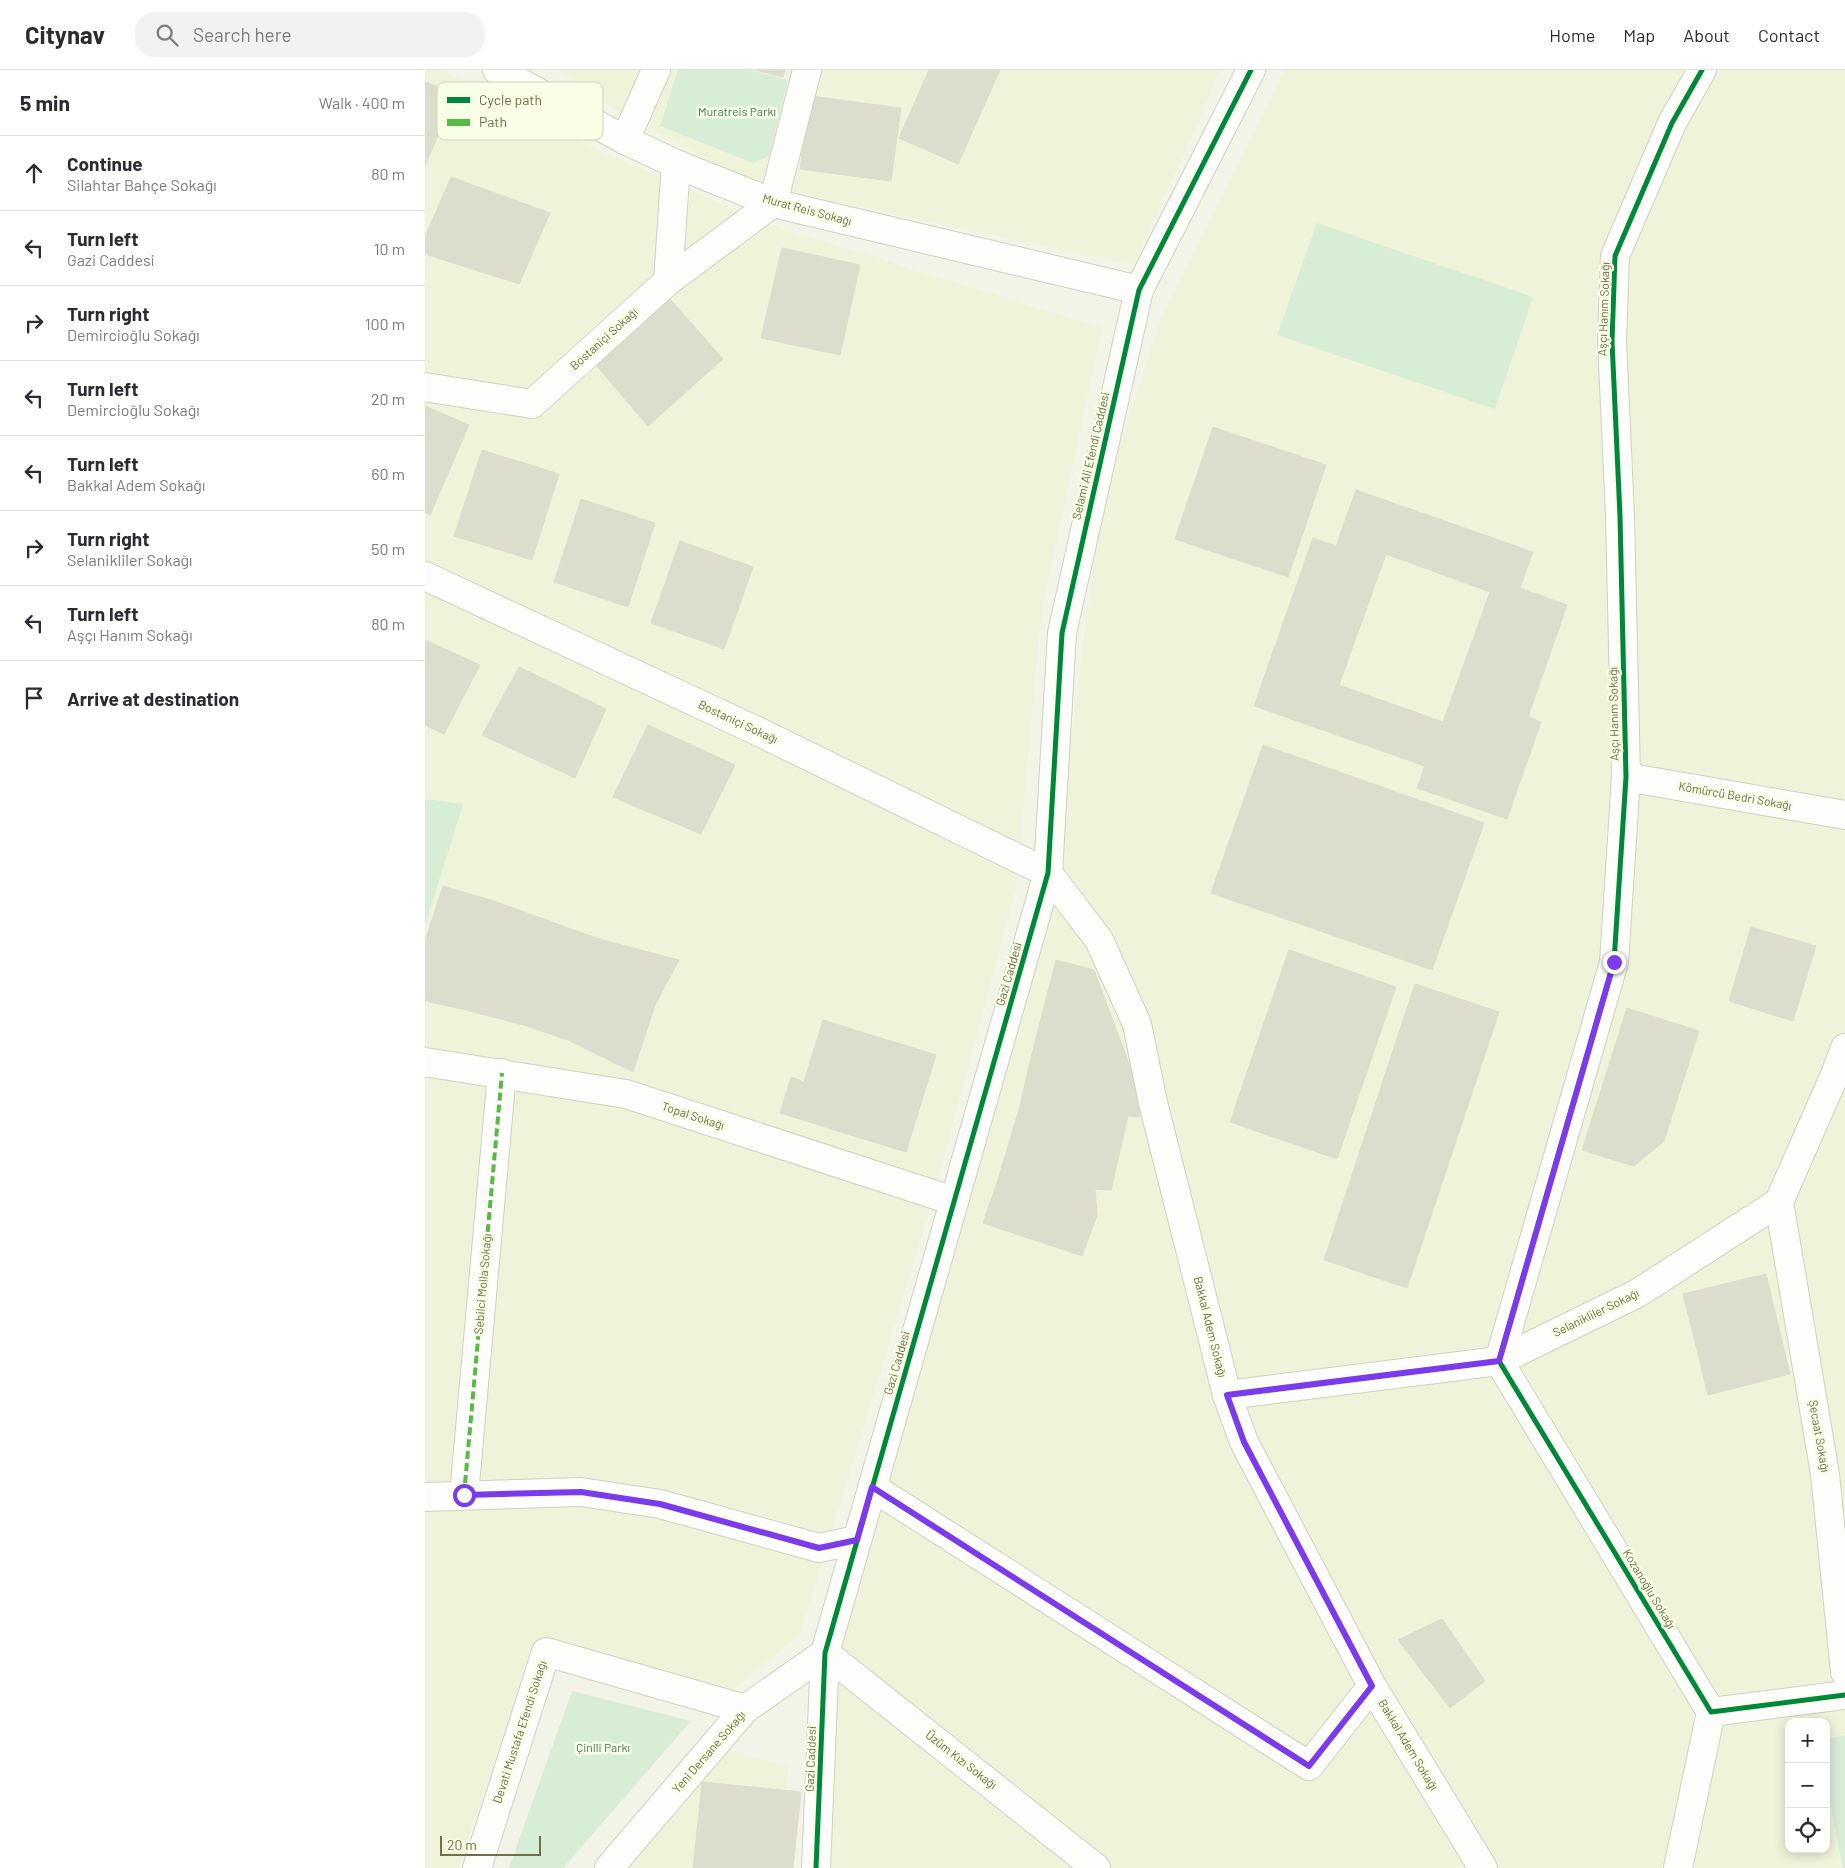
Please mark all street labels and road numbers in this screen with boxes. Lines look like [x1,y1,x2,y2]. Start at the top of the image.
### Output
street label: Murat Reis Sokağı [761,190,853,228]
street label: Aşçı Hanım Sokağı [1594,262,1612,356]
street label: Bostaniçi Sokağı [567,304,640,372]
street label: Selami Ali Efendi Caddesi [1069,391,1112,521]
street label: Aşçı Hanım Sokağı [1605,667,1621,761]
street label: Bostaniçi Sokağı [696,697,780,746]
street label: Kömürcü Bedri Sokağı [1678,778,1793,812]
street label: Gazi Caddesi [992,940,1024,1007]
street label: Topal Sokağı [660,1098,726,1132]
street label: Sebilci Molla Sokağı [471,1233,493,1335]
street label: Bakkal Adem Sokağı [1192,1275,1230,1379]
street label: Selanikliler Sokağı [1550,1285,1641,1339]
street label: Gazi Caddesi [880,1329,912,1396]
street label: Şecaat Sokağı [1807,1399,1833,1473]
street label: Kozanoğlu Sokağı [1621,1546,1679,1631]
street label: Devati Mustafa Efendi Sokağı [489,1659,549,1805]
street label: Bakkal Adem Sokağı [1376,1696,1442,1793]
street label: Yeni Dersane Sokağı [669,1707,748,1795]
street label: Gazi Caddesi [802,1726,818,1792]
street label: Üzüm Kızı Sokağı [923,1727,1000,1791]

